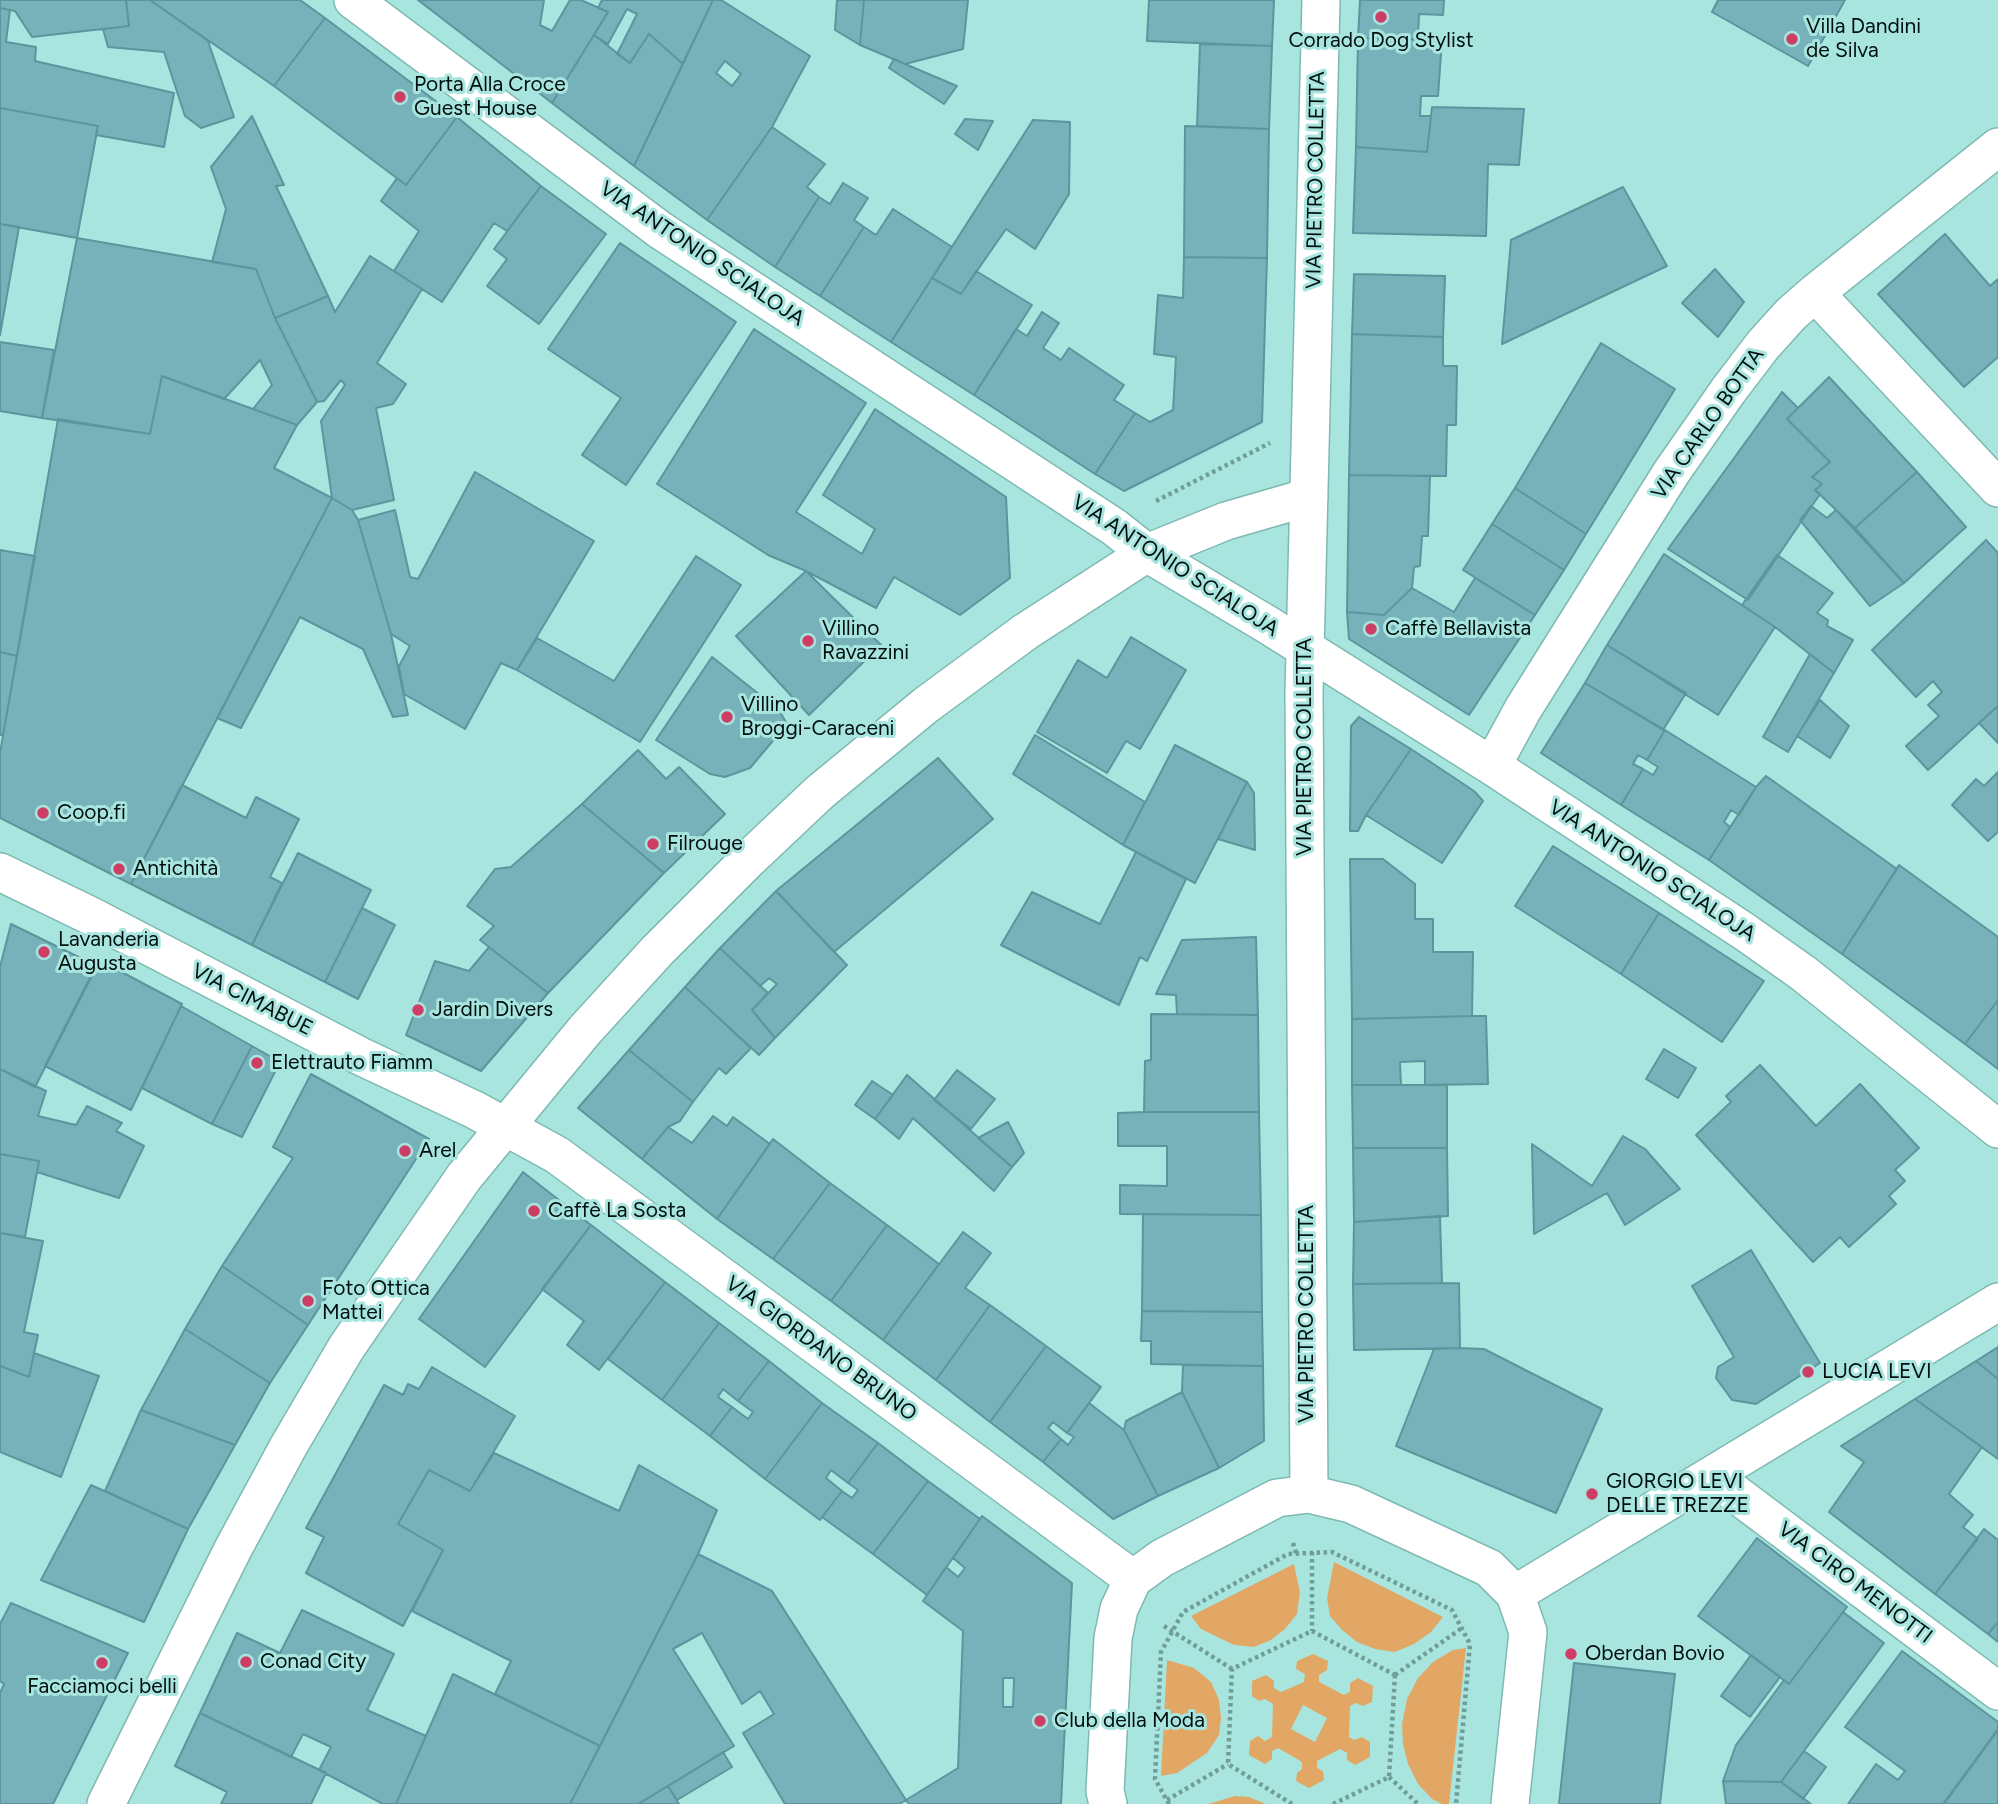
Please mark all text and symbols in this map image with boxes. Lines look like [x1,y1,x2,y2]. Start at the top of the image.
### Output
marker: Corrado Dog Stylist [1373,9,1389,25]
place label: Villa Dandini de Silva [1806,14,1921,64]
place label: Corrado Dog Stylist [1288,28,1474,54]
marker: Villa Dandini de Silva [1784,31,1800,47]
street label: VIA PIETRO COLLETTA [1302,71,1330,289]
place label: Porta Alla Croce Guest House [414,72,566,122]
marker: Porta Alla Croce Guest House [392,89,408,105]
street label: VIA ANTONIO SCIALOJA [595,176,809,332]
street label: VIA CARLO BOTTA [1646,343,1770,505]
street label: VIA ANTONIO SCIALOJA [1067,490,1283,642]
place label: Villino Ravazzini [822,616,909,666]
place label: Caffè Bellavista [1385,616,1531,642]
marker: Caffè Bellavista [1363,621,1379,637]
marker: Villino Ravazzini [800,633,816,649]
street label: VIA PIETRO COLLETTA [1292,638,1318,856]
place label: Villino Broggi-Caraceni [741,692,894,742]
marker: Villino Broggi-Caraceni [719,709,735,725]
street label: VIA ANTONIO SCIALOJA [1544,795,1760,947]
place label: Coop.fi [57,800,126,826]
marker: Coop.fi [35,805,51,821]
place label: Filrouge [667,831,743,857]
marker: Filrouge [645,836,661,852]
place label: Antichità [133,856,218,882]
marker: Antichità [111,861,127,877]
place label: Lavanderia Augusta [58,927,159,977]
marker: Lavanderia Augusta [36,944,52,960]
street label: VIA CIMABUE [187,959,317,1041]
place label: Jardin Divers [432,997,553,1023]
marker: Jardin Divers [410,1002,426,1018]
place label: Elettrauto Fiamm [271,1050,433,1076]
marker: Elettrauto Fiamm [249,1055,265,1071]
place label: Arel [419,1138,456,1164]
marker: Arel [397,1143,413,1159]
place label: Caffè La Sosta [548,1198,686,1224]
marker: Caffè La Sosta [526,1203,542,1219]
street label: VIA PIETRO COLLETTA [1294,1205,1320,1423]
street label: VIA GIORDANO BRUNO [720,1271,922,1427]
place label: Foto Ottica Mattei [322,1276,430,1326]
marker: Foto Ottica Mattei [300,1293,316,1309]
place label: LUCIA LEVI [1822,1359,1932,1385]
marker: LUCIA LEVI [1800,1364,1816,1380]
place label: GIORGIO LEVI DELLE TREZZE [1606,1469,1749,1519]
marker: GIORGIO LEVI DELLE TREZZE [1584,1486,1600,1502]
street label: VIA CIRO MENOTTI [1773,1517,1937,1649]
place label: Oberdan Bovio [1585,1641,1725,1667]
marker: Oberdan Bovio [1563,1646,1579,1662]
place label: Conad City [260,1649,366,1675]
marker: Conad City [238,1654,254,1670]
marker: Facciamoci belli [94,1655,110,1671]
place label: Facciamoci belli [27,1674,177,1700]
place label: Club della Moda [1054,1708,1205,1734]
marker: Club della Moda [1032,1713,1048,1729]

